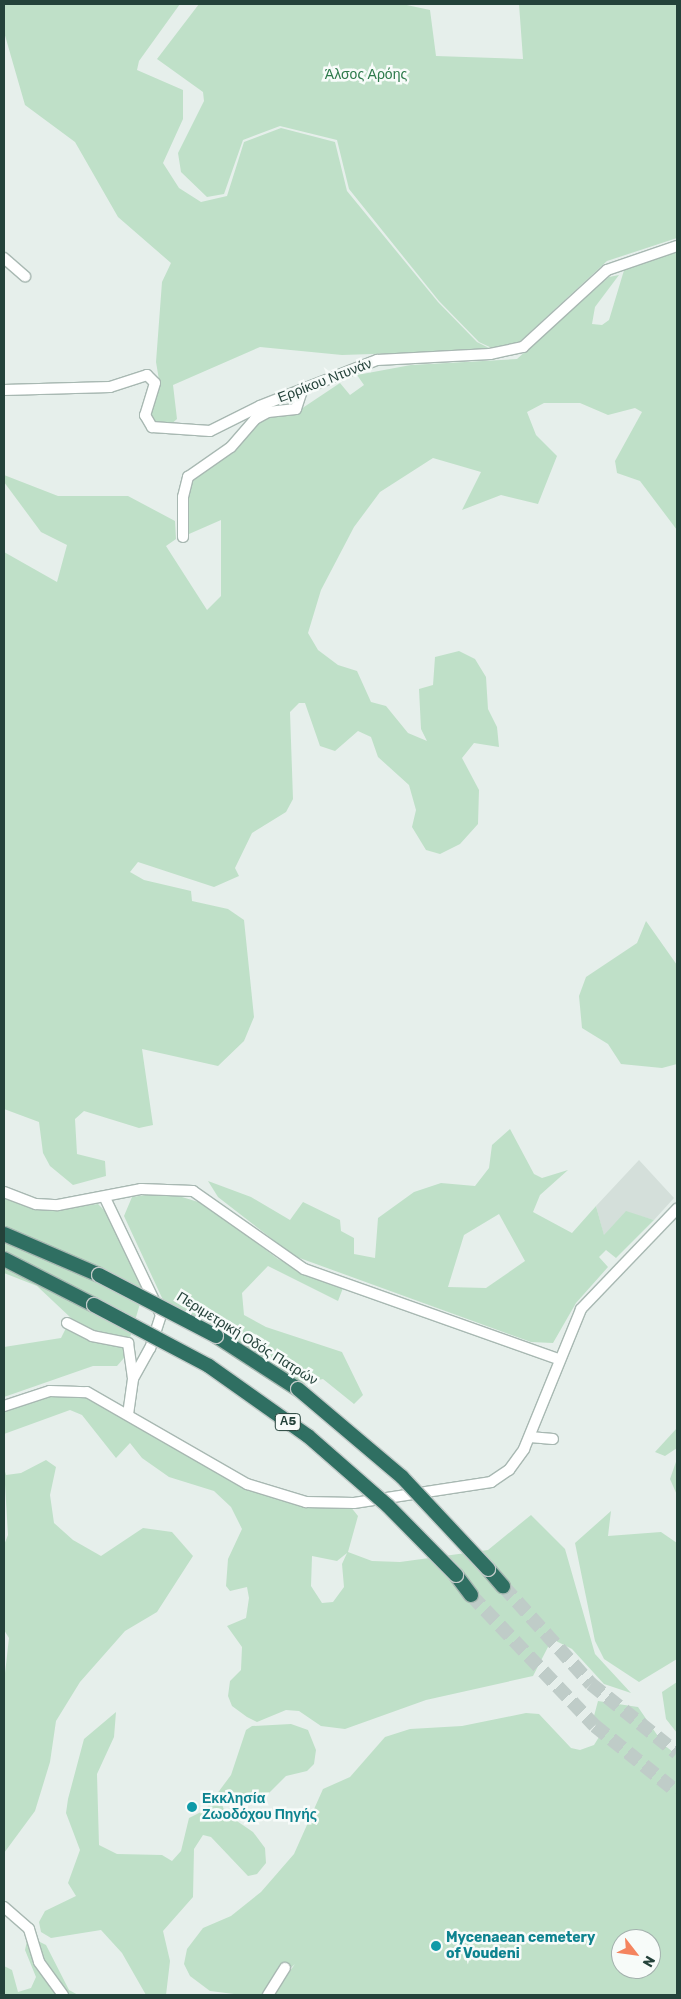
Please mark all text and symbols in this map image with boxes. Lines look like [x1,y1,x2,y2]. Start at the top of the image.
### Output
park label: Άλσος Αρόης [325,67,407,83]
street label: Ερρίκου Ντυνάν [276,355,374,407]
street label: Περιμετρική Οδός Πατρών [174,1289,320,1389]
road number: Α5 [274,1412,302,1431]
place label: Εκκλησία Ζωοδόχου Πηγής [202,1791,317,1824]
marker: Εκκλησία Ζωοδόχου Πηγής [186,1801,198,1813]
north arrow [611,1929,661,1979]
place label: Mycenaean cemetery of Voudeni [446,1930,595,1962]
marker: Mycenaean cemetery of Voudeni [430,1940,442,1952]
text: N [639,1953,658,1970]

